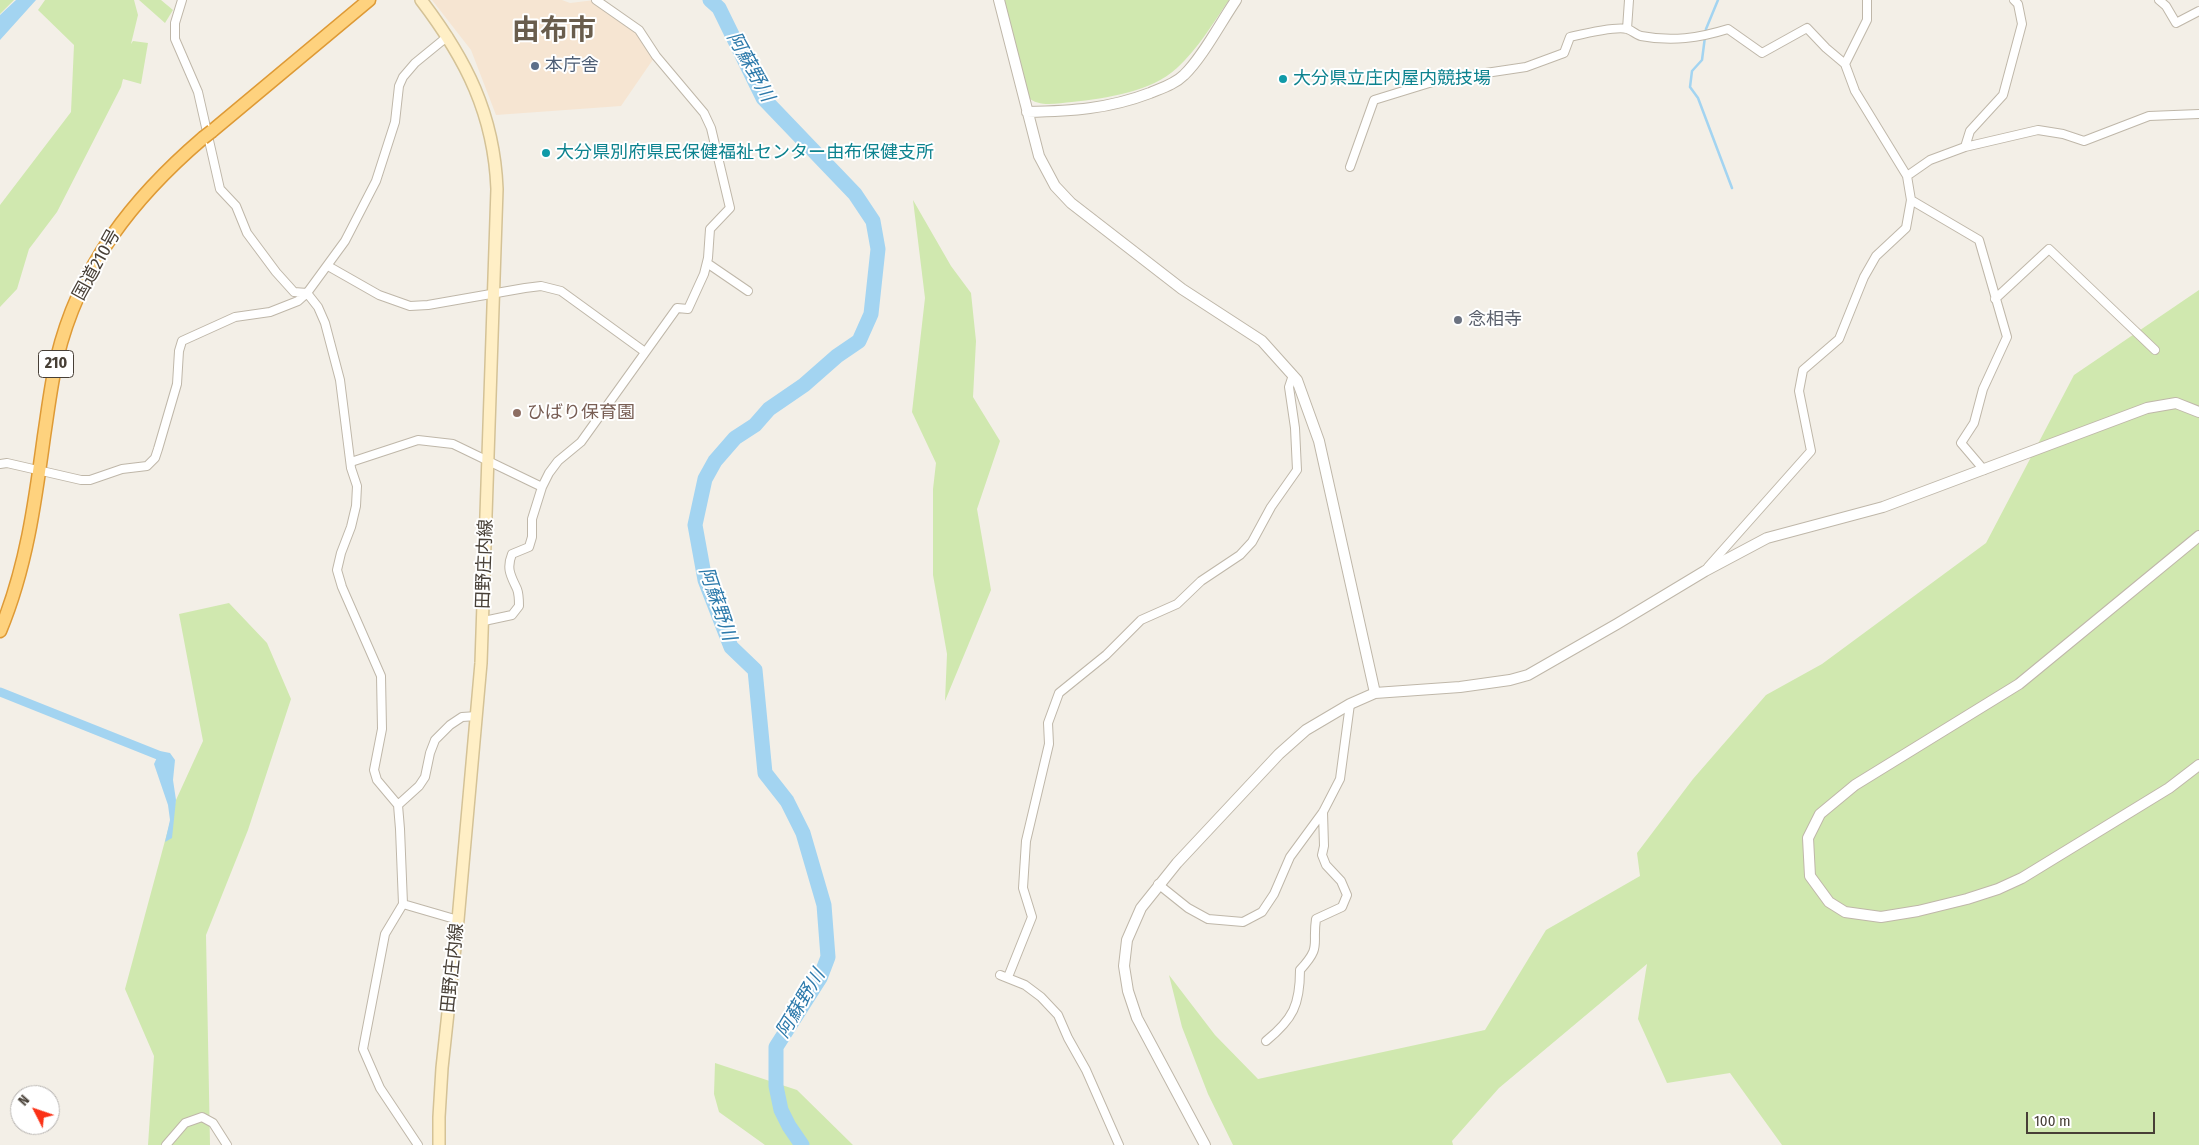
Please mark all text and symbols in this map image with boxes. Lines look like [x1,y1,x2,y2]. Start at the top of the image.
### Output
district label: 由布市 [512,14,596,48]
water label: 阿蘇野川 [722,28,778,106]
place label: 本庁舎 [545,55,599,77]
marker: 本庁舎 [529,60,541,72]
place label: 大分県立庄内屋内競技場 [1293,68,1491,90]
marker: 大分県立庄内屋内競技場 [1277,73,1289,85]
place label: 大分県別府県民保健福祉センター由布保健支所 [556,142,934,164]
marker: 大分県別府県民保健福祉センター由布保健支所 [540,147,552,159]
street label: 国道210号 [69,226,125,304]
place label: 念相寺 [1468,309,1522,331]
marker: 念相寺 [1452,314,1464,326]
road number: 210 [38,350,74,378]
place label: ひばり保育園 [527,402,635,424]
marker: ひばり保育園 [511,407,523,419]
street label: 田野庄内線 [473,519,497,609]
water label: 阿蘇野川 [694,564,740,644]
street label: 田野庄内線 [438,922,468,1014]
water label: 阿蘇野川 [772,966,830,1042]
north arrow [10,1085,60,1135]
text: N [15,1092,33,1109]
scale bar [2029,1102,2158,1134]
text: 100 m [2034,1112,2071,1130]

